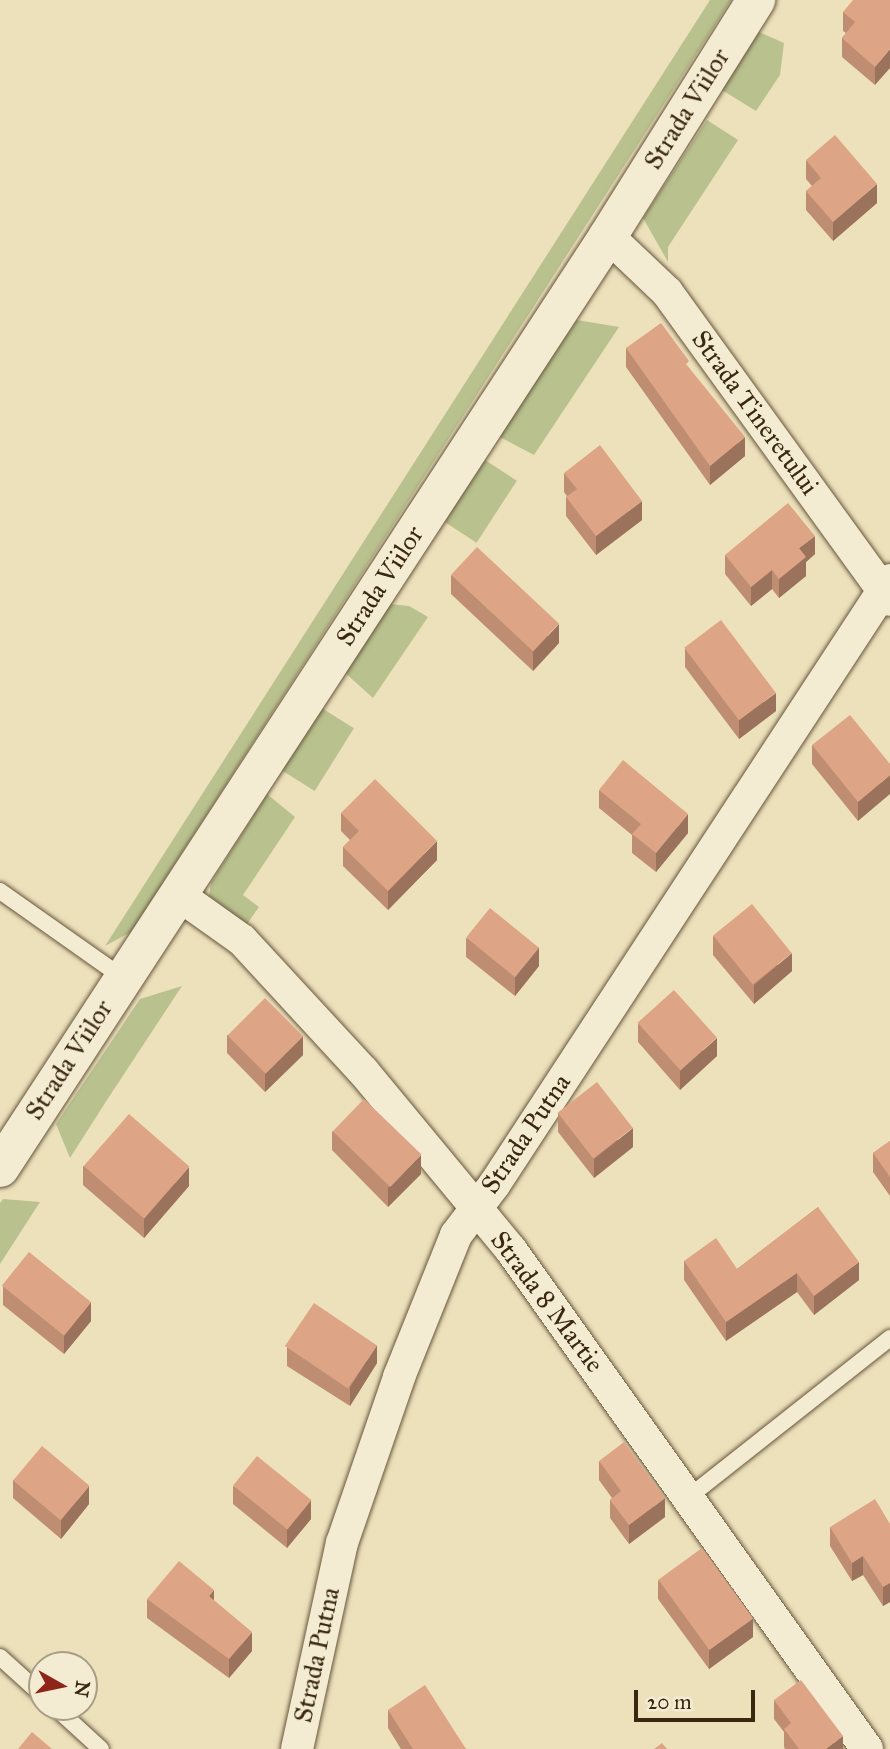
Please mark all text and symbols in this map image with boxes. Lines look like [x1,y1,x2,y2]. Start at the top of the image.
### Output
street label: Strada Viilor [638,43,736,175]
street label: Strada Tineretului [685,325,825,501]
street label: Strada Viilor [330,520,430,652]
street label: Strada Viilor [19,994,119,1126]
street label: Strada Putna [475,1068,577,1200]
street label: Strada 8 Martie [484,1225,610,1379]
street label: Strada Putna [287,1585,347,1725]
north arrow [28,1651,98,1721]
scale bar [638,1676,759,1720]
text: N [70,1679,95,1699]
text: 20 m [647,1689,692,1715]

